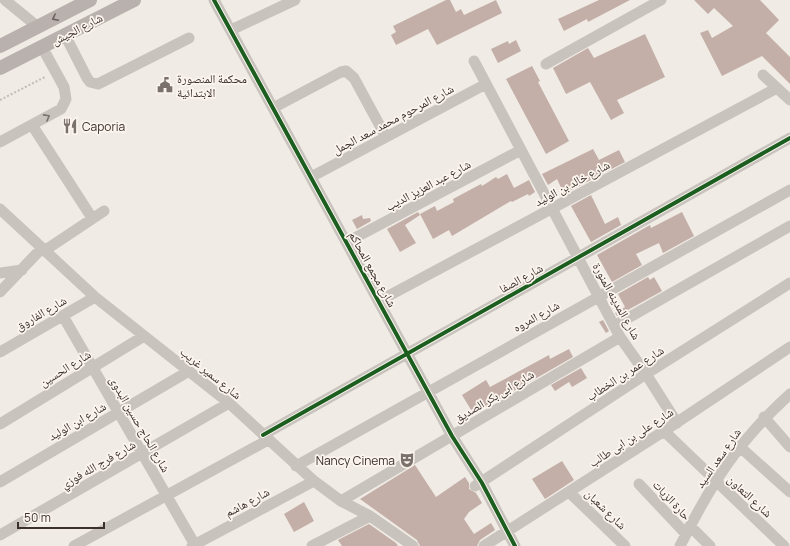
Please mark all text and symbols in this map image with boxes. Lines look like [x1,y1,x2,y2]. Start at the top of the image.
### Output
street label: شارع الجيش [49,9,106,49]
one-way arrow [52,13,59,21]
place label: محكمة المنصورة الابتدائية [177,70,247,101]
public building icon: محكمة المنصورة الابتدائية [156,76,174,94]
street label: شارع المرحوم محمد سعد الجمل [329,80,457,158]
one-way arrow [43,115,50,122]
restaurant icon: Caporia [61,117,79,135]
place label: Caporia [82,118,125,135]
street label: شارع عبد العزيز الديب [382,155,474,215]
street label: شارع خالد بن الوليد [531,156,613,210]
street label: شارع مجمع المحاكم [345,228,401,310]
street label: شارع الصفا [496,259,546,297]
street label: شارع المدينه المنورة [589,259,645,343]
street label: شارع الفاروق [12,292,70,334]
street label: شارع المروه [510,296,562,336]
street label: شارع عمر بن الخطاب [583,341,667,404]
street label: شارع سمير غريب [177,343,245,403]
street label: شارع الحسين [36,345,94,391]
street label: شارع ابى بكر الصديق [451,365,537,427]
street label: شارع الحاج حسين البدوى [105,373,175,475]
street label: شارع ابن الوليد [45,397,109,444]
street label: شارع على بن ابى طالب [585,403,677,471]
street label: شارع سعد السيد [691,425,745,491]
street label: شارع فرج الله فوزي [57,436,140,494]
theatre icon: Nancy Cinema [398,451,416,469]
place label: Nancy Cinema [316,452,395,469]
street label: شارع التعاون [724,471,776,521]
street label: حارة الزيات [649,476,695,524]
street label: شارع هاشم [222,483,273,521]
street label: شارع شعبان [582,485,631,533]
scale bar [18,504,104,530]
text: 50 m [24,509,51,526]

